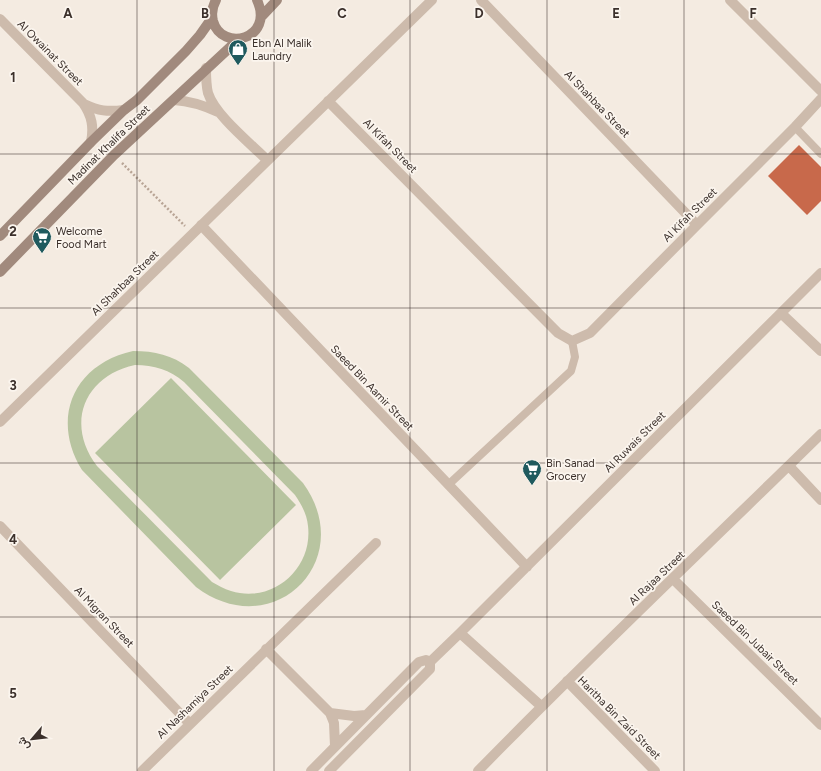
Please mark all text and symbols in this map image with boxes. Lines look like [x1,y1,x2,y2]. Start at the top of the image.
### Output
text: A [63,6,73,21]
text: B [201,6,209,21]
text: C [337,6,347,21]
text: D [474,6,484,21]
text: E [612,6,620,21]
text: F [749,6,757,21]
street label: Al Owainat Street [15,18,85,88]
place label: Ebn Al Malik Laundry [252,37,312,63]
shop icon: Ebn Al Malik Laundry [227,38,249,66]
street label: Al Shahbaa Street [562,68,632,140]
text: 1 [10,70,16,85]
street label: Madinat Khalifa Street [65,102,153,188]
street label: Al Kifah Street [360,116,420,176]
street label: Al Kifah Street [660,185,720,245]
text: 2 [9,224,17,239]
place label: Welcome Food Mart [56,225,107,251]
supermarket icon: Welcome Food Mart [31,226,53,254]
street label: Al Shahbaa Street [89,248,161,318]
street label: Saeed Bin Aamir Street [328,343,416,433]
text: 3 [9,378,17,393]
street label: Al Ruwais Street [602,409,668,475]
place label: Bin Sanad Grocery [546,457,595,483]
supermarket icon: Bin Sanad Grocery [521,458,543,486]
text: 4 [9,532,17,547]
street label: Al Rajaa Street [626,548,688,608]
street label: Al Migran Street [72,584,136,650]
street label: Saeed Bin Jubair Street [709,598,801,688]
street label: Al Nashamiya Street [154,662,236,742]
street label: Haritha Bin Zaid Street [575,674,663,762]
text: 5 [9,686,17,701]
north arrow [12,719,52,759]
text: ش [15,735,32,752]

